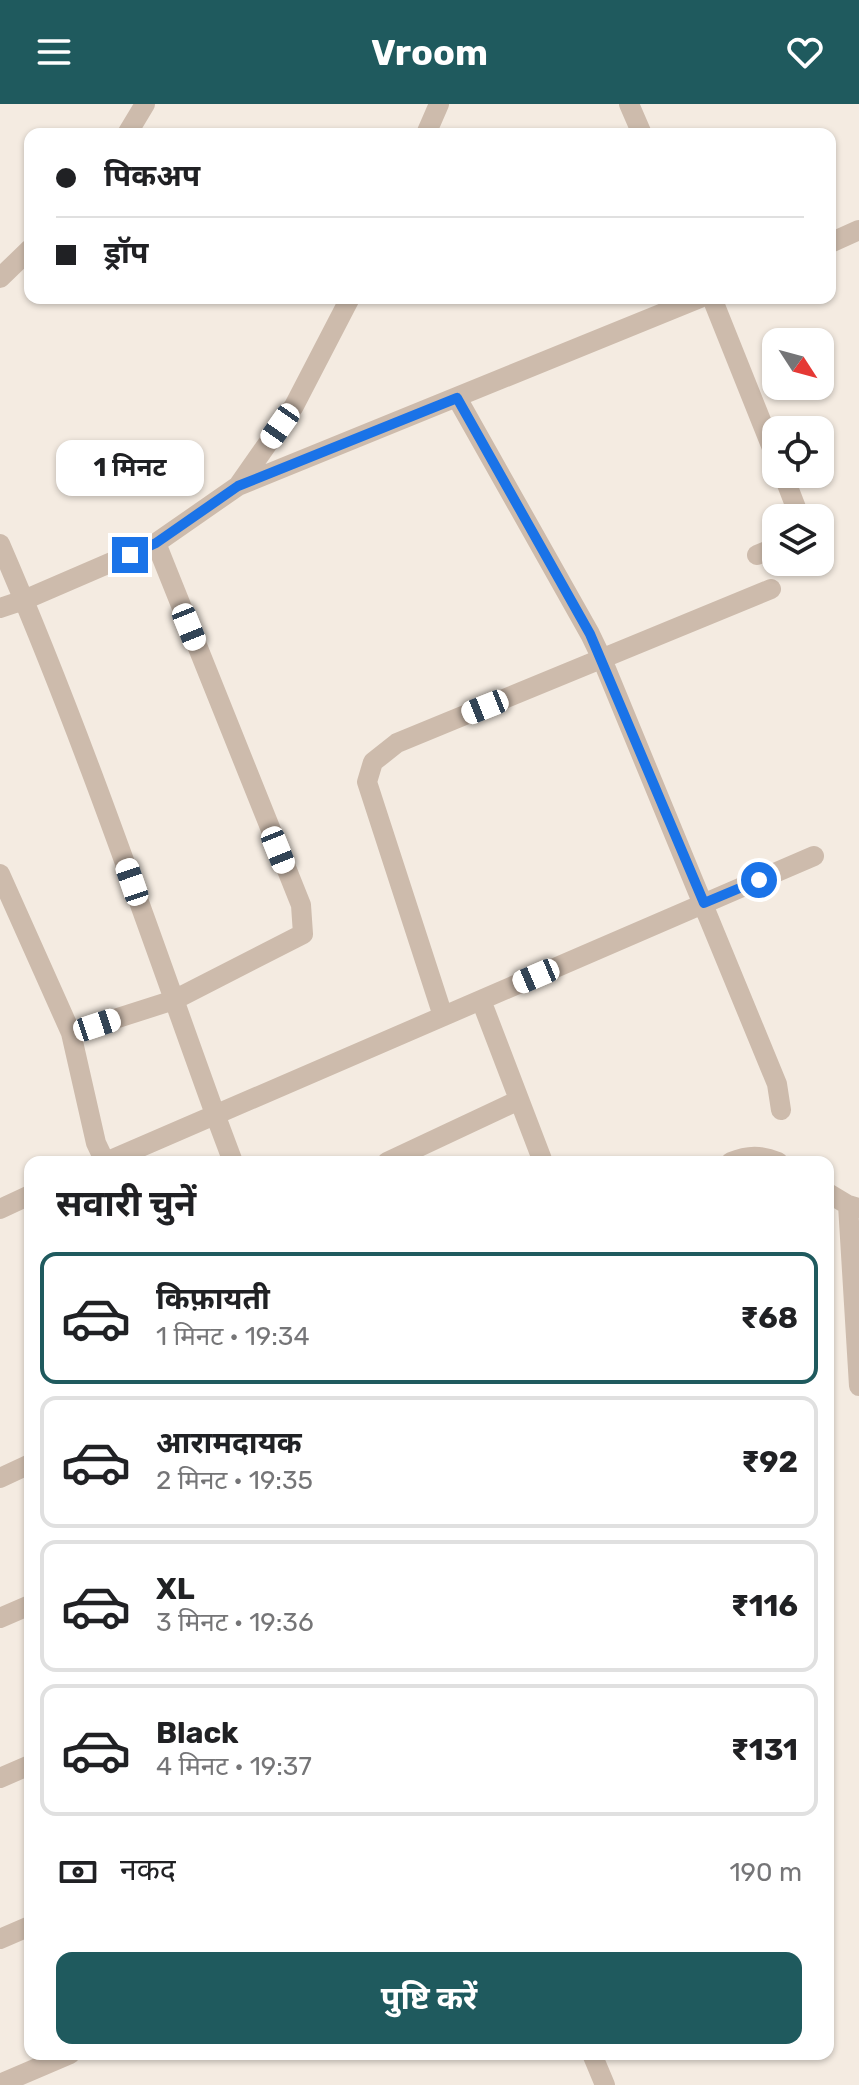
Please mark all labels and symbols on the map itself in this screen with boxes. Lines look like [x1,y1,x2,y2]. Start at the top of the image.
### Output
north arrow [762,328,834,400]
car [256,399,304,453]
callout: 1 मिनट [56,439,204,495]
route end [112,537,148,573]
car [169,600,209,654]
car [458,687,512,727]
car [258,823,298,877]
car [113,855,151,909]
route start [741,862,777,898]
car [509,956,563,996]
car [70,1006,124,1044]

